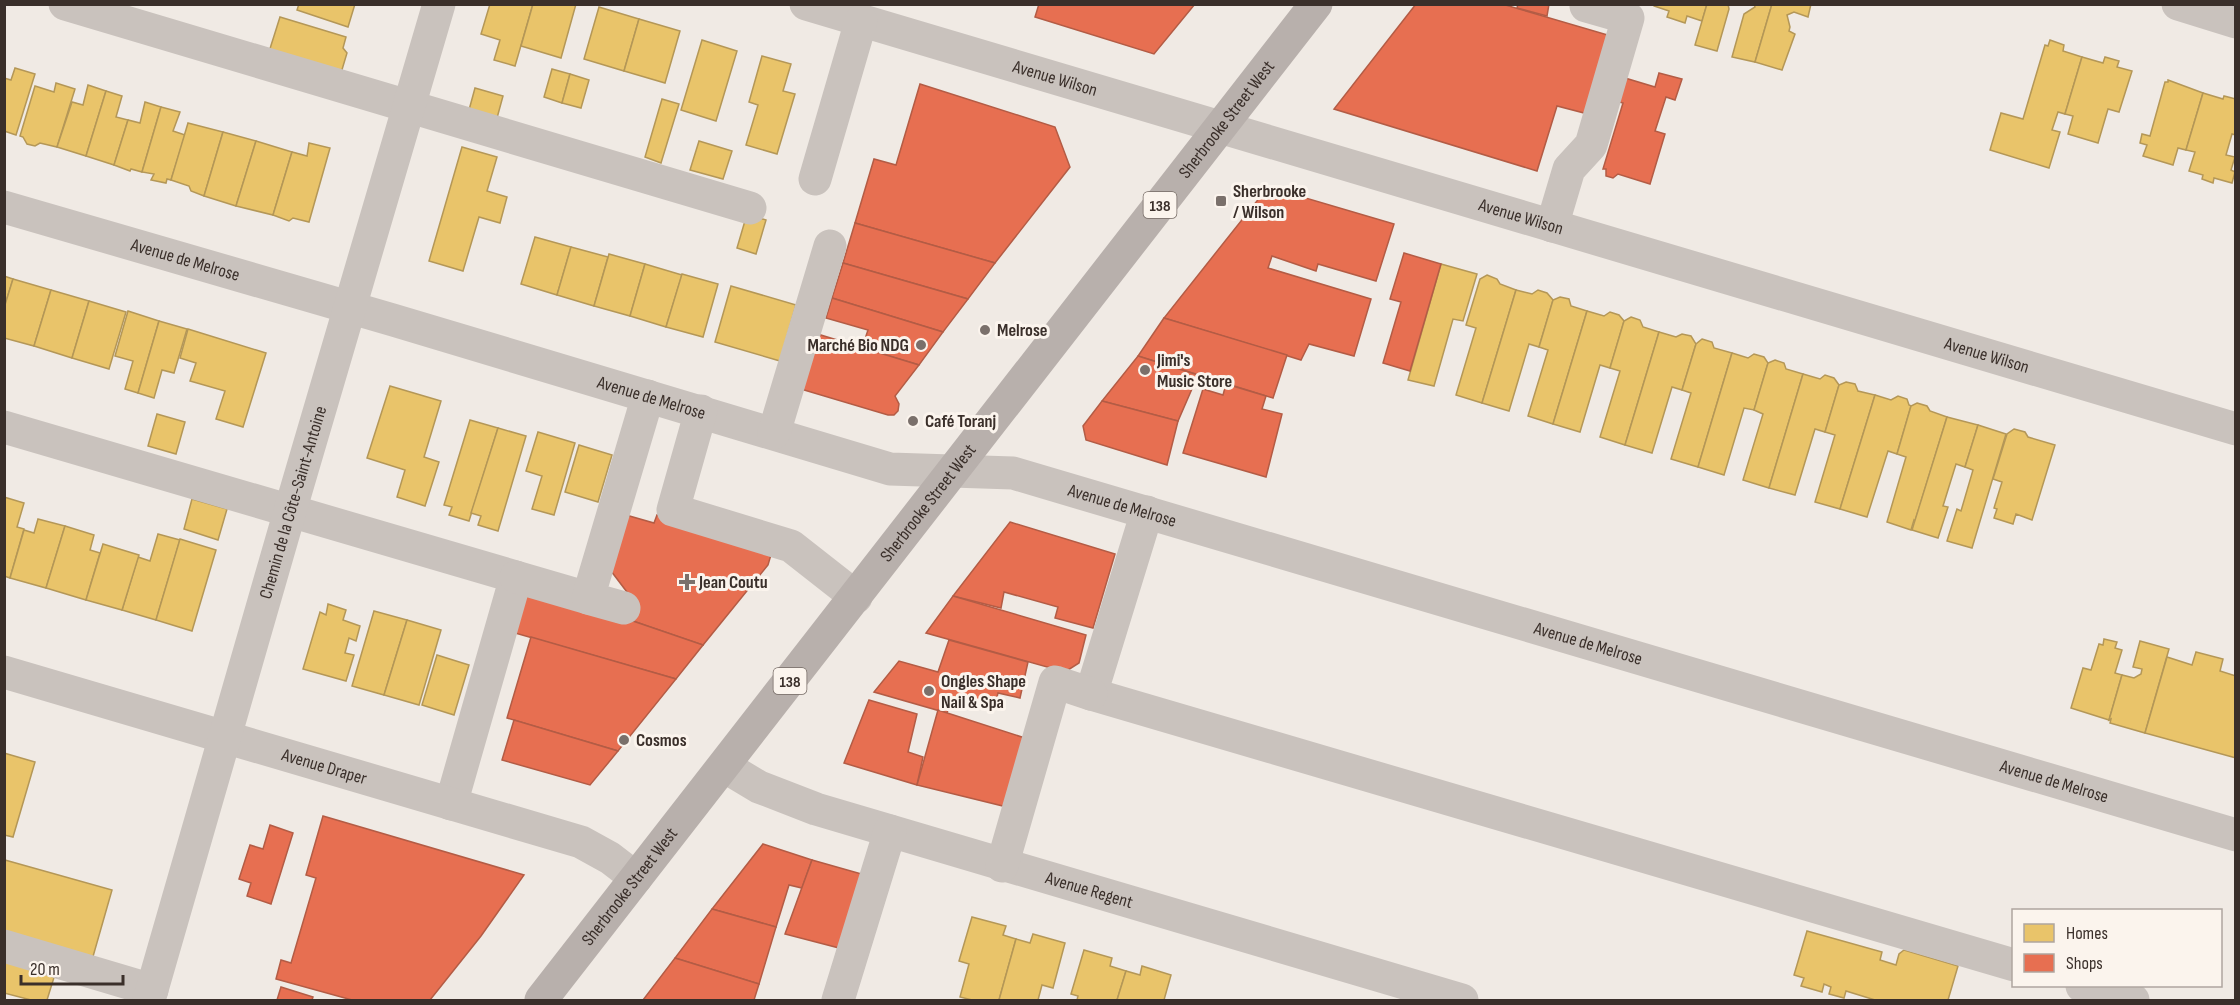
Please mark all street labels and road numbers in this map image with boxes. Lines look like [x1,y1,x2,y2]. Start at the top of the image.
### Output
street label: Avenue Wilson [1009,56,1100,101]
street label: Sherbrooke Street West [1174,56,1279,183]
road number: 138 [1144,192,1176,218]
street label: Avenue Wilson [1475,194,1566,239]
street label: Avenue de Melrose [128,234,242,286]
street label: Avenue Wilson [1941,333,2032,378]
street label: Avenue de Melrose [594,372,708,424]
street label: Chemin de la Côte-Saint-Antoine [255,404,331,601]
street label: Sherbrooke Street West [876,440,981,566]
street label: Avenue de Melrose [1065,480,1179,532]
street label: Avenue de Melrose [1531,618,1645,670]
road number: 138 [774,668,806,694]
street label: Avenue Draper [278,744,369,789]
street label: Avenue de Melrose [1997,755,2111,808]
street label: Sherbrooke Street West [577,823,682,950]
street label: Avenue Regent [1042,867,1136,913]

